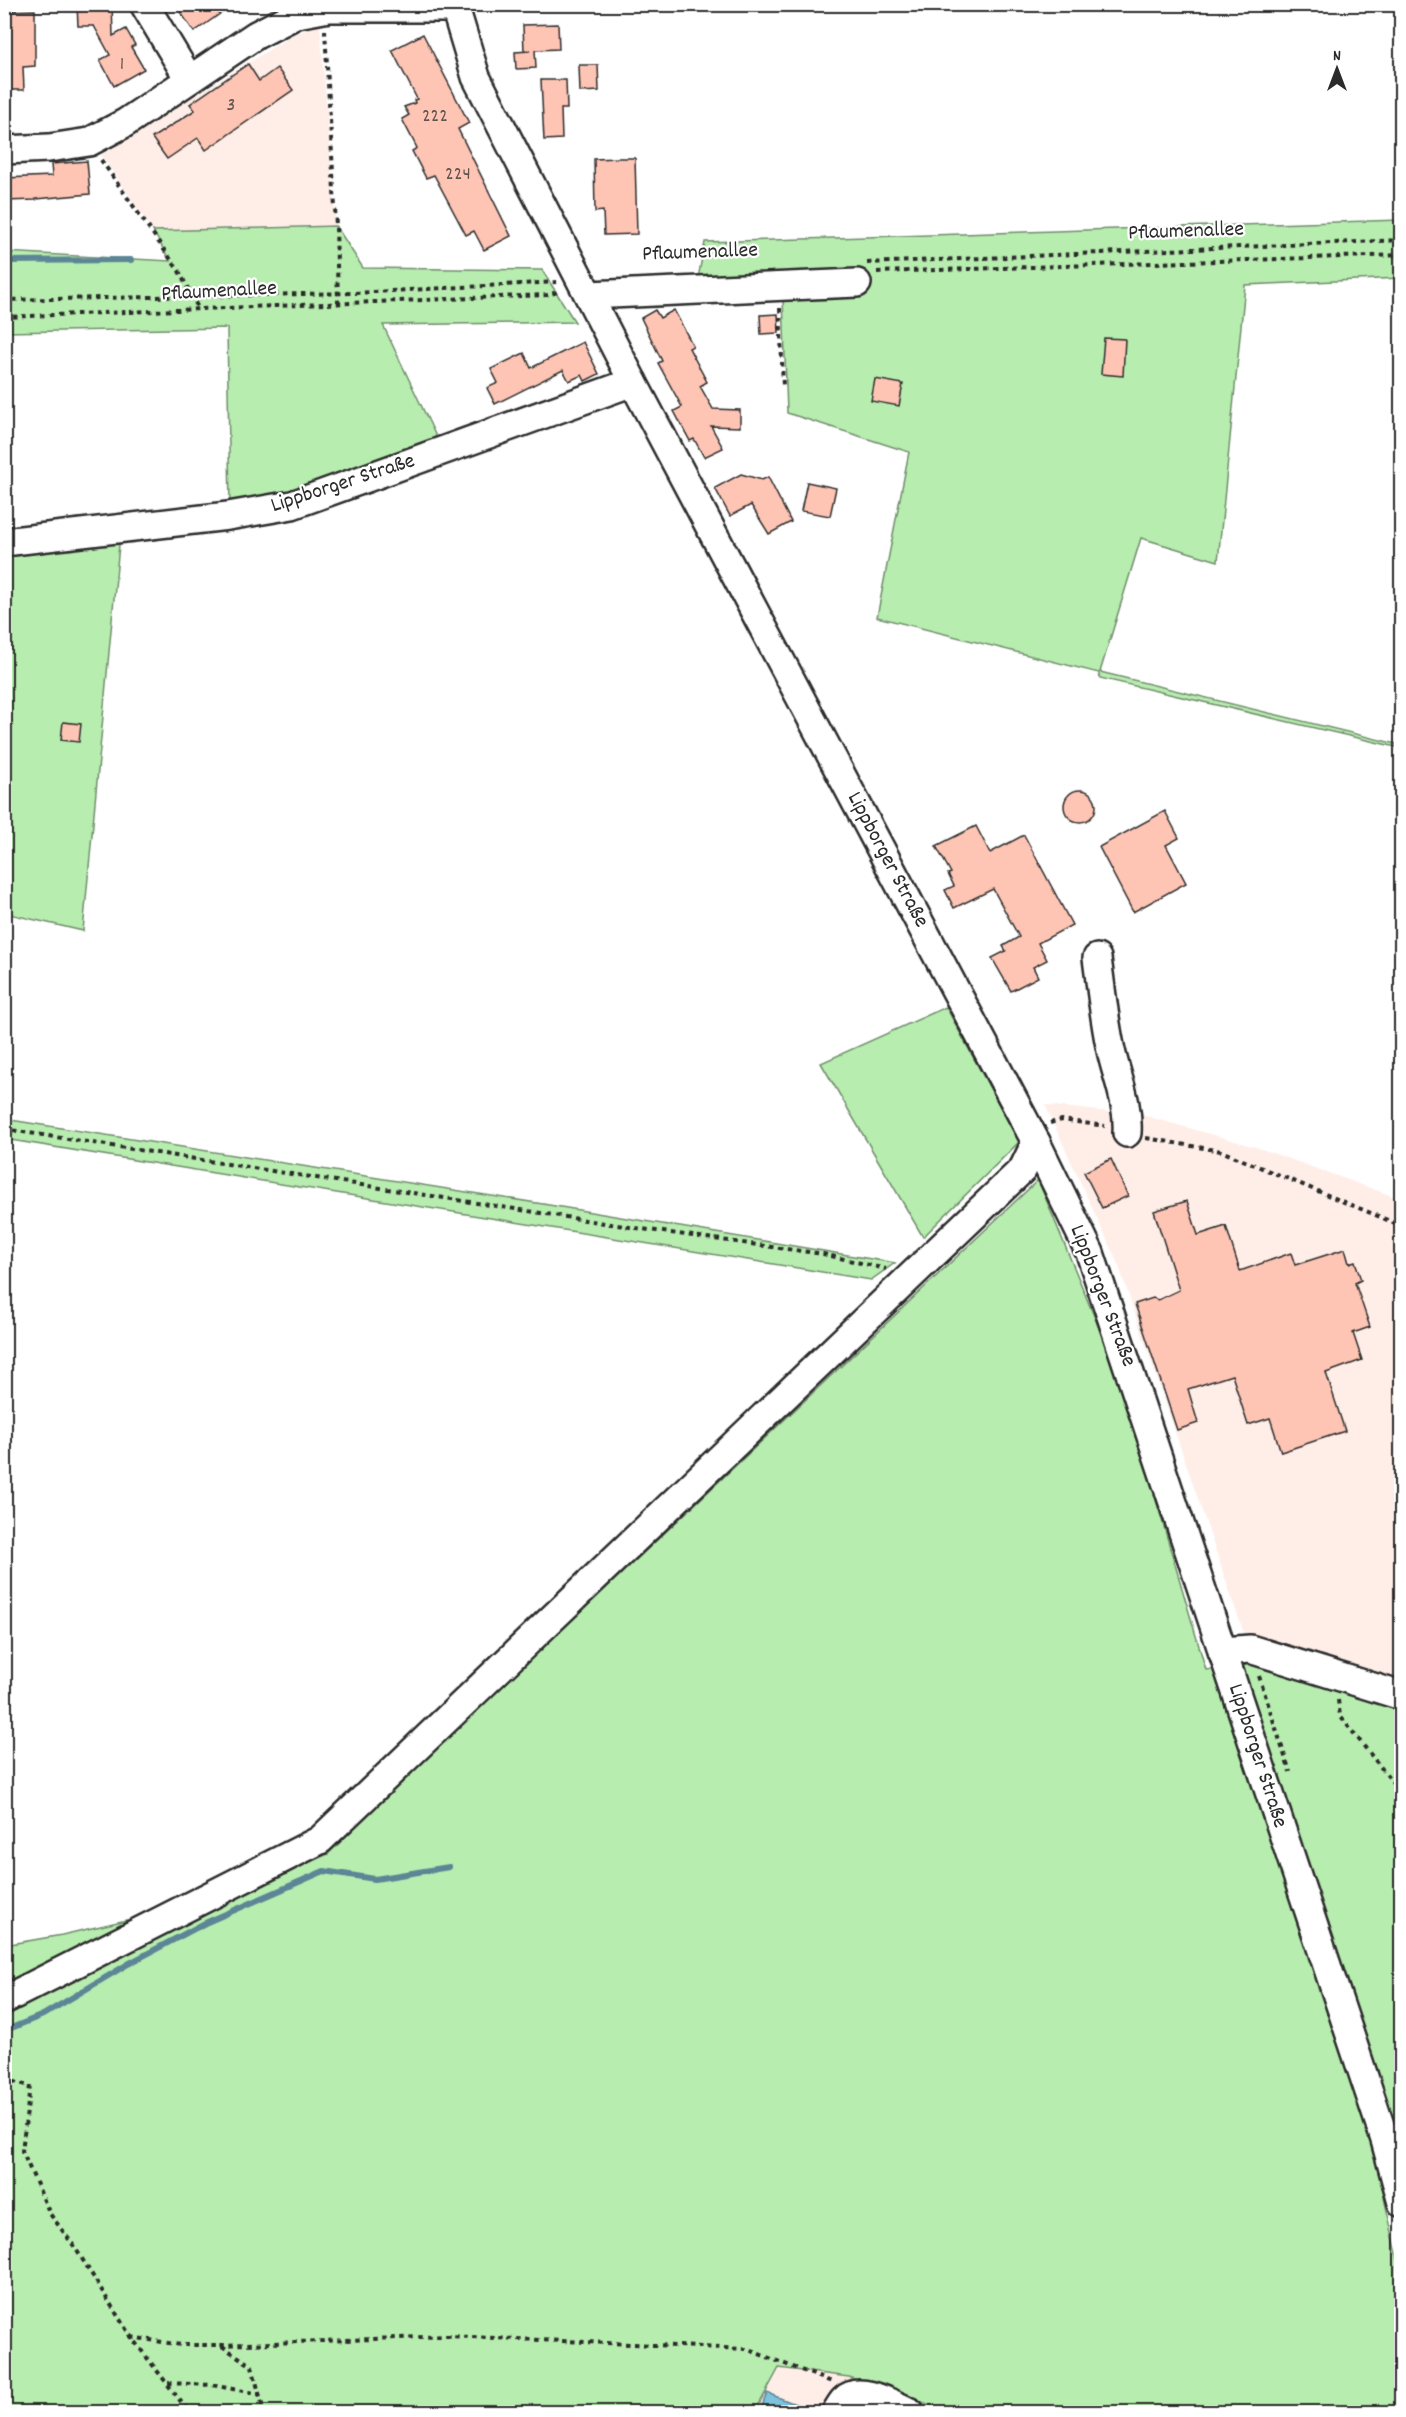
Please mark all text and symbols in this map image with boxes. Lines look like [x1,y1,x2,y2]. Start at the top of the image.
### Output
north arrow [1307,39,1367,99]
text: N [1333,45,1341,68]
house number: 1 [120,51,124,79]
house number: 3 [227,92,235,120]
house number: 222 [422,103,448,131]
house number: 224 [445,161,471,189]
street label: Pflaumenallee [1128,214,1244,250]
street label: Pflaumenallee [642,235,758,271]
street label: Pflaumenallee [160,273,278,311]
street label: Lippborger Straße [267,446,419,522]
street label: Lippborger Straße [838,787,936,933]
street label: Lippborger Straße [1061,1221,1143,1371]
street label: Lippborger Straße [1219,1680,1295,1832]

